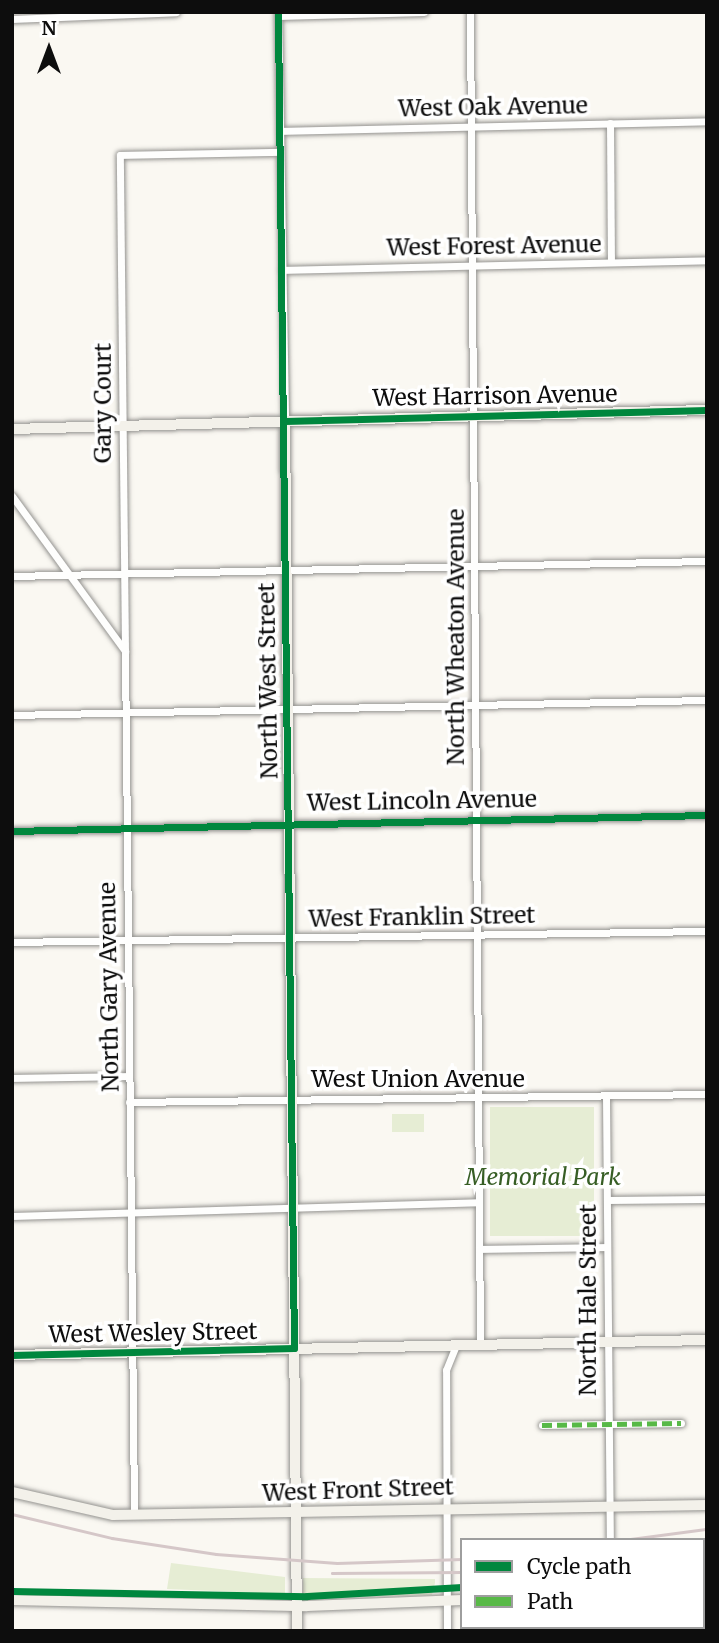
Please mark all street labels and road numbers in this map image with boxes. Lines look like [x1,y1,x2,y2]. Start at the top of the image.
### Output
street label: West Oak Avenue [398,92,588,122]
street label: West Forest Avenue [386,230,602,262]
street label: Gary Court [89,343,117,463]
street label: West Harrison Avenue [372,380,618,412]
street label: North Wheaton Avenue [442,509,470,765]
street label: North West Street [252,583,284,779]
street label: West Lincoln Avenue [307,785,537,817]
street label: North Gary Avenue [93,882,125,1092]
street label: West Franklin Street [308,901,536,933]
street label: West Union Avenue [311,1065,525,1093]
street label: North Hale Street [574,1204,602,1396]
street label: West Wesley Street [48,1317,258,1349]
street label: West Front Street [262,1473,454,1507]

